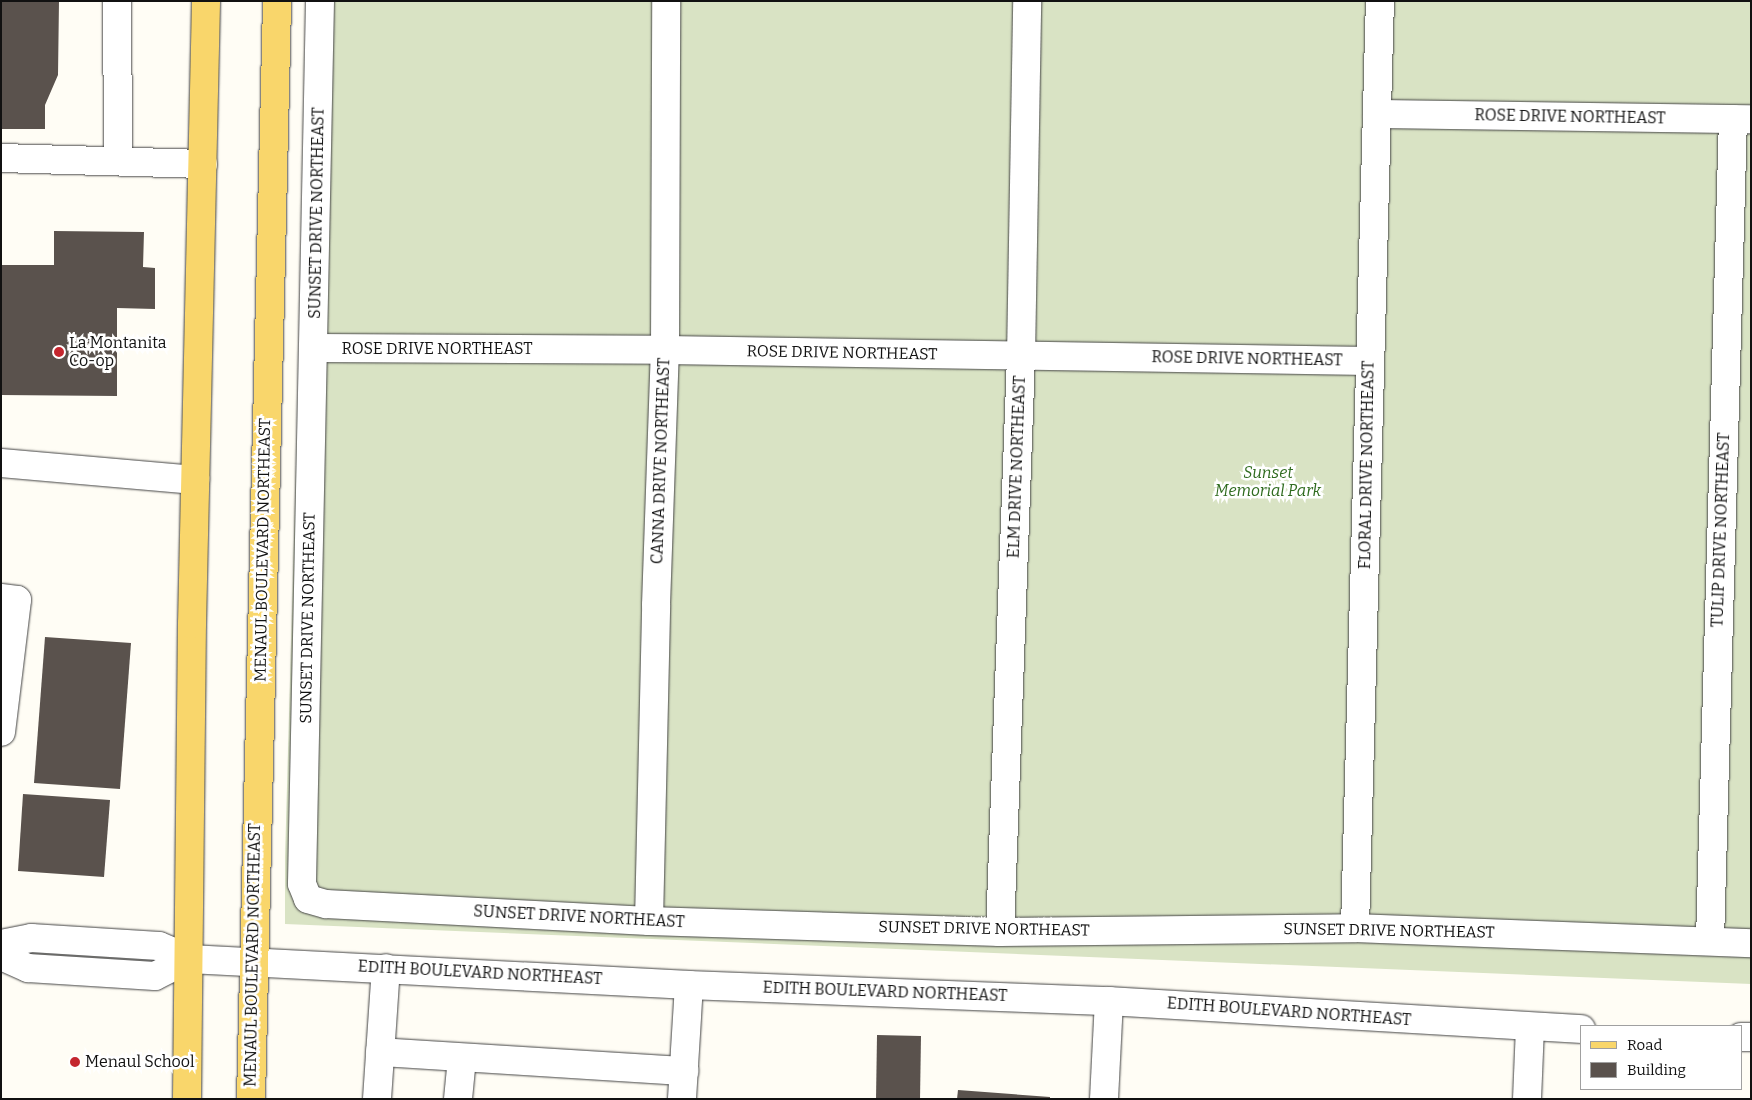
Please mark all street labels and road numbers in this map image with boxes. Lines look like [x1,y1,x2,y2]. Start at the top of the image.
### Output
street label: ROSE DRIVE NORTHEAST [1474,106,1666,128]
street label: SUNSET DRIVE NORTHEAST [306,107,328,319]
street label: ROSE DRIVE NORTHEAST [341,339,533,359]
street label: ROSE DRIVE NORTHEAST [746,342,938,364]
street label: ROSE DRIVE NORTHEAST [1151,348,1343,370]
street label: CANNA DRIVE NORTHEAST [648,357,674,565]
street label: FLORAL DRIVE NORTHEAST [1356,361,1378,569]
street label: ELM DRIVE NORTHEAST [1004,375,1030,559]
street label: MENAUL BOULEVARD NORTHEAST [251,418,275,682]
street label: TULIP DRIVE NORTHEAST [1708,432,1734,628]
street label: SUNSET DRIVE NORTHEAST [297,512,319,724]
street label: MENAUL BOULEVARD NORTHEAST [241,823,265,1087]
street label: SUNSET DRIVE NORTHEAST [473,902,685,932]
street label: SUNSET DRIVE NORTHEAST [878,918,1090,940]
street label: SUNSET DRIVE NORTHEAST [1283,920,1495,942]
street label: EDITH BOULEVARD NORTHEAST [357,957,603,989]
street label: EDITH BOULEVARD NORTHEAST [762,978,1008,1006]
street label: EDITH BOULEVARD NORTHEAST [1166,994,1412,1030]

